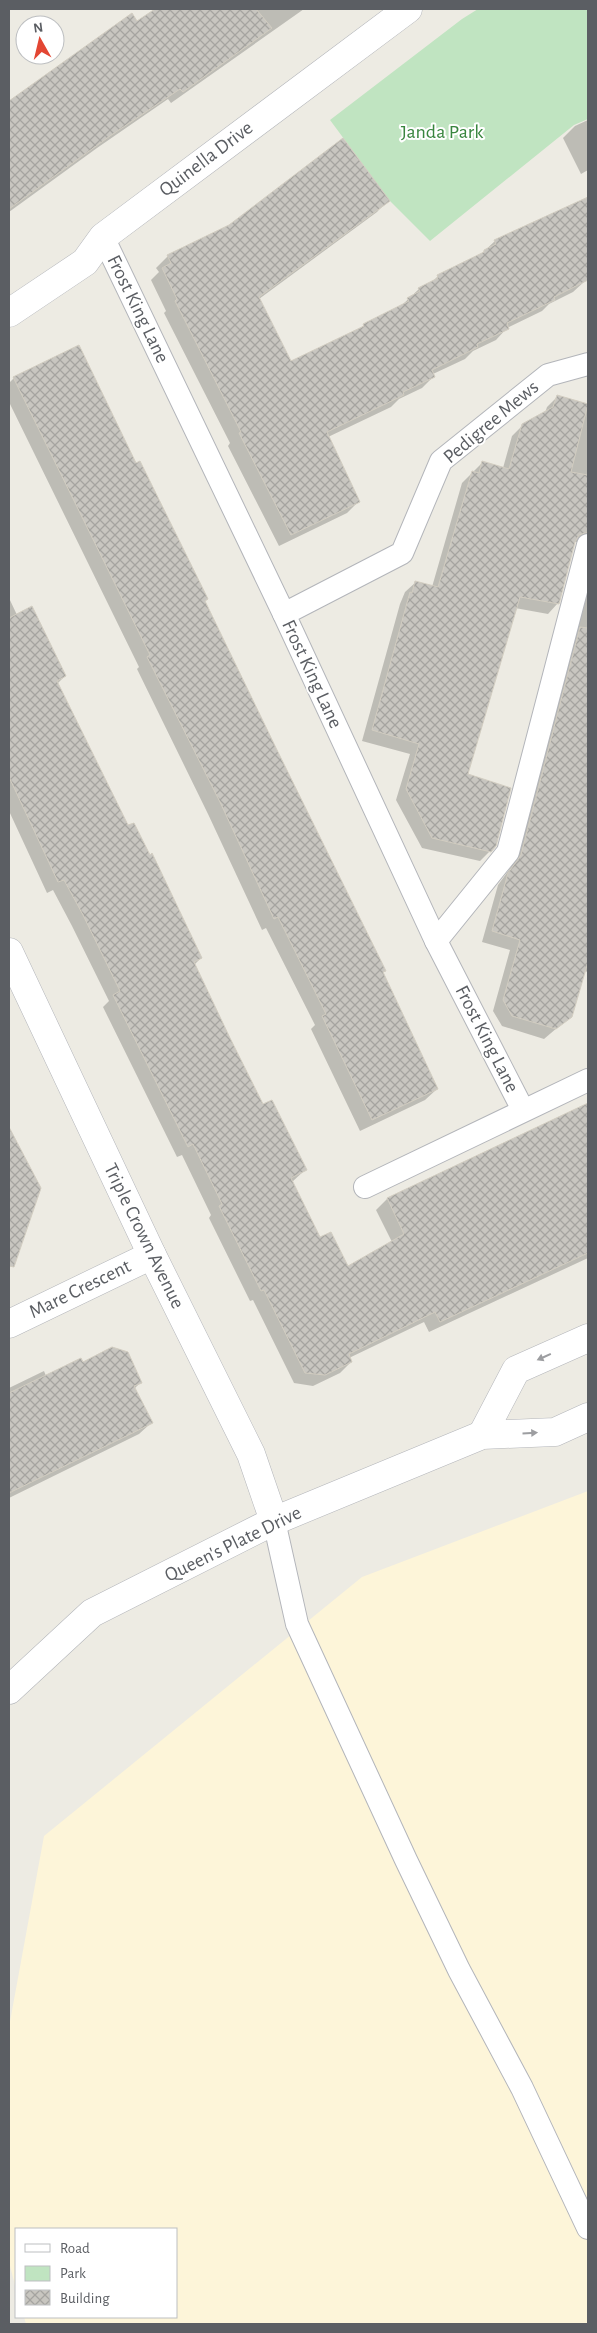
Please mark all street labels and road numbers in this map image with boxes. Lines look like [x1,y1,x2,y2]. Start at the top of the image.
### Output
street label: Quinella Drive [156,117,256,201]
street label: Frost King Lane [103,252,173,366]
street label: Pedigree Mews [440,377,542,467]
street label: Frost King Lane [278,617,346,731]
street label: Frost King Lane [451,982,523,1096]
street label: Triple Crown Avenue [100,1160,188,1312]
street label: Mare Crescent [26,1256,134,1322]
street label: Queen's Plate Drive [162,1502,304,1586]

